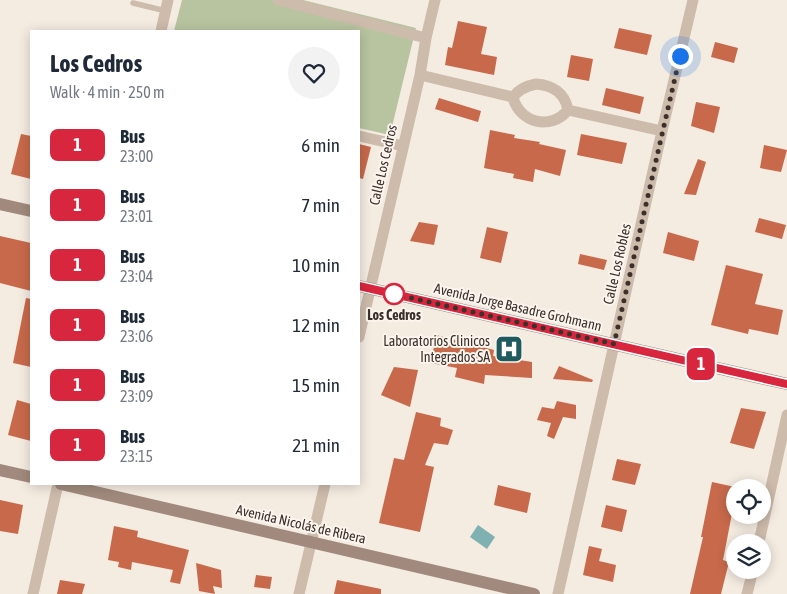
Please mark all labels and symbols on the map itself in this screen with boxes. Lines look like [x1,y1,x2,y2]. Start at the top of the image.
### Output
your location [668,44,693,69]
street label: Calle Los Cedros [366,123,400,207]
street label: Calle Los Robles [600,222,634,306]
street label: Avenida Jorge Basadre Grohmann [433,280,603,334]
marker: Los Cedros [383,283,405,305]
place label: Los Cedros [367,307,421,323]
place label: Laboratorios Clinicos Integrados SA [383,333,490,365]
hospital icon: Laboratorios Clinicos Integrados SA [494,334,524,364]
line badge: 1 [685,348,717,380]
street label: Avenida Nicolás de Ribera [235,501,367,547]

